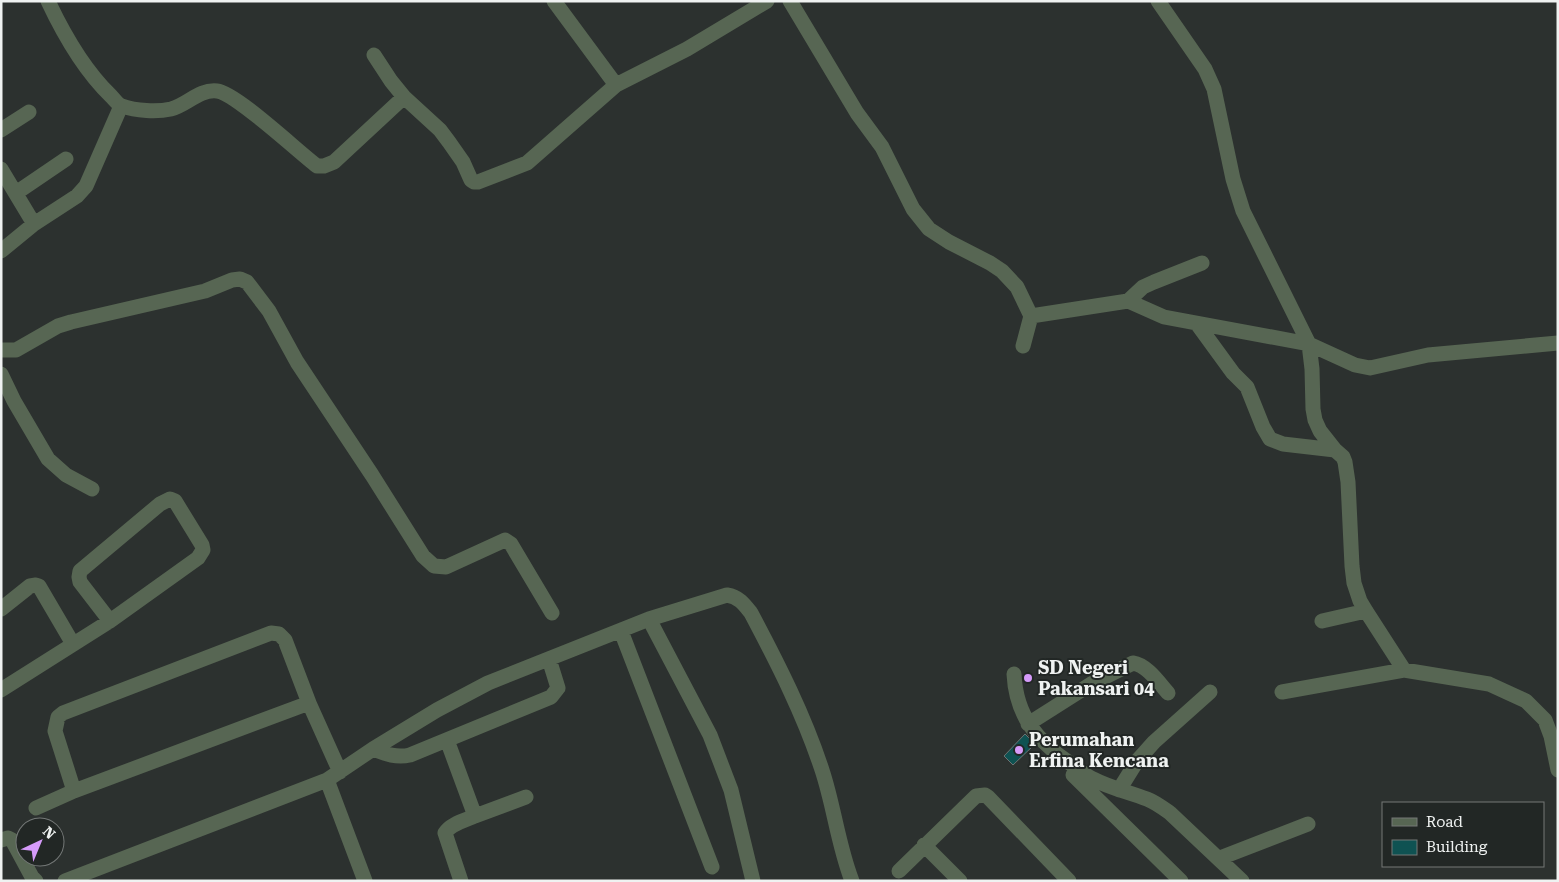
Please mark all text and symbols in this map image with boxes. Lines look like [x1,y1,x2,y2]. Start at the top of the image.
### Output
place label: SD Negeri Pakansari 04 [1038,657,1154,699]
marker: SD Negeri Pakansari 04 [1022,672,1034,684]
place label: Perumahan Erfina Kencana [1029,729,1169,771]
marker: Perumahan Erfina Kencana [1013,744,1025,756]
legend [1382,802,1544,867]
text: Road [1426,813,1463,831]
north arrow [15,817,65,867]
text: N [40,823,59,842]
text: Building [1426,838,1488,856]

